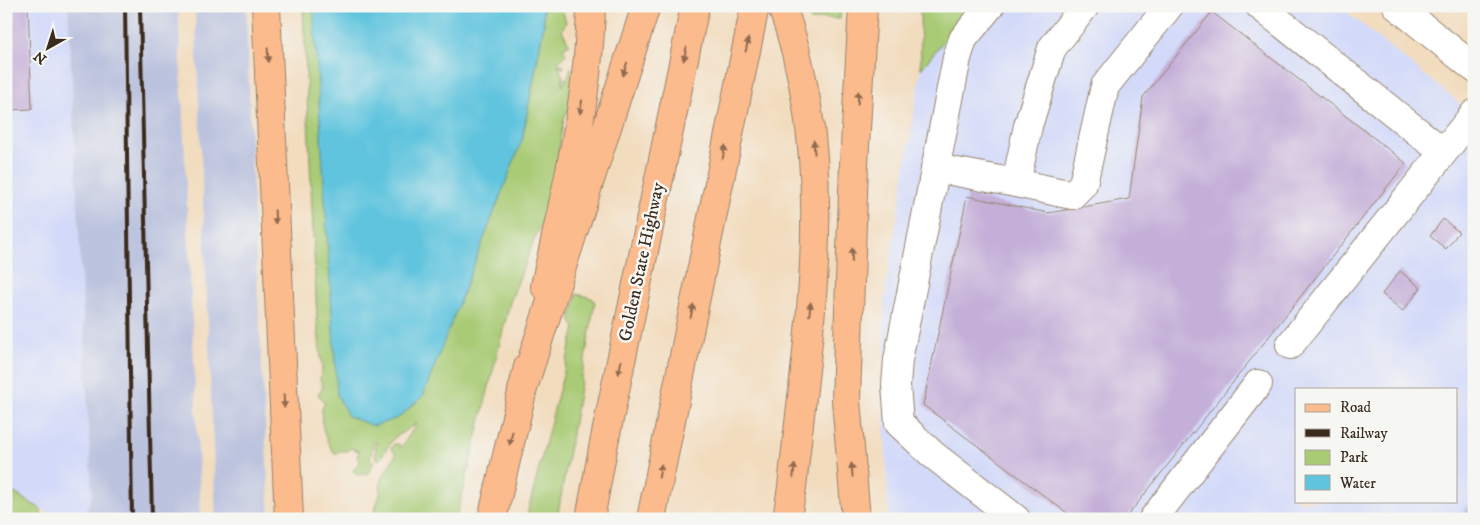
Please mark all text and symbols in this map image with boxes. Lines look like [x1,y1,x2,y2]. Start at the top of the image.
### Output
north arrow [22,22,72,72]
one-way arrow [743,37,751,53]
text: N [30,46,51,68]
one-way arrow [681,46,689,62]
one-way arrow [264,47,272,63]
one-way arrow [621,62,628,77]
one-way arrow [854,89,862,105]
one-way arrow [577,99,585,115]
one-way arrow [809,139,817,155]
one-way arrow [721,144,729,160]
street label: Golden State Highway [614,180,670,343]
one-way arrow [272,210,280,226]
one-way arrow [848,247,856,263]
one-way arrow [806,301,814,317]
one-way arrow [688,304,696,319]
one-way arrow [615,360,623,376]
legend [1295,388,1458,502]
one-way arrow [280,394,288,410]
text: Road [1340,398,1372,417]
text: Railway [1340,424,1388,443]
one-way arrow [507,430,515,445]
text: Park [1340,448,1369,467]
one-way arrow [657,462,665,478]
one-way arrow [790,462,798,478]
one-way arrow [848,462,856,478]
text: Water [1339,474,1376,493]

